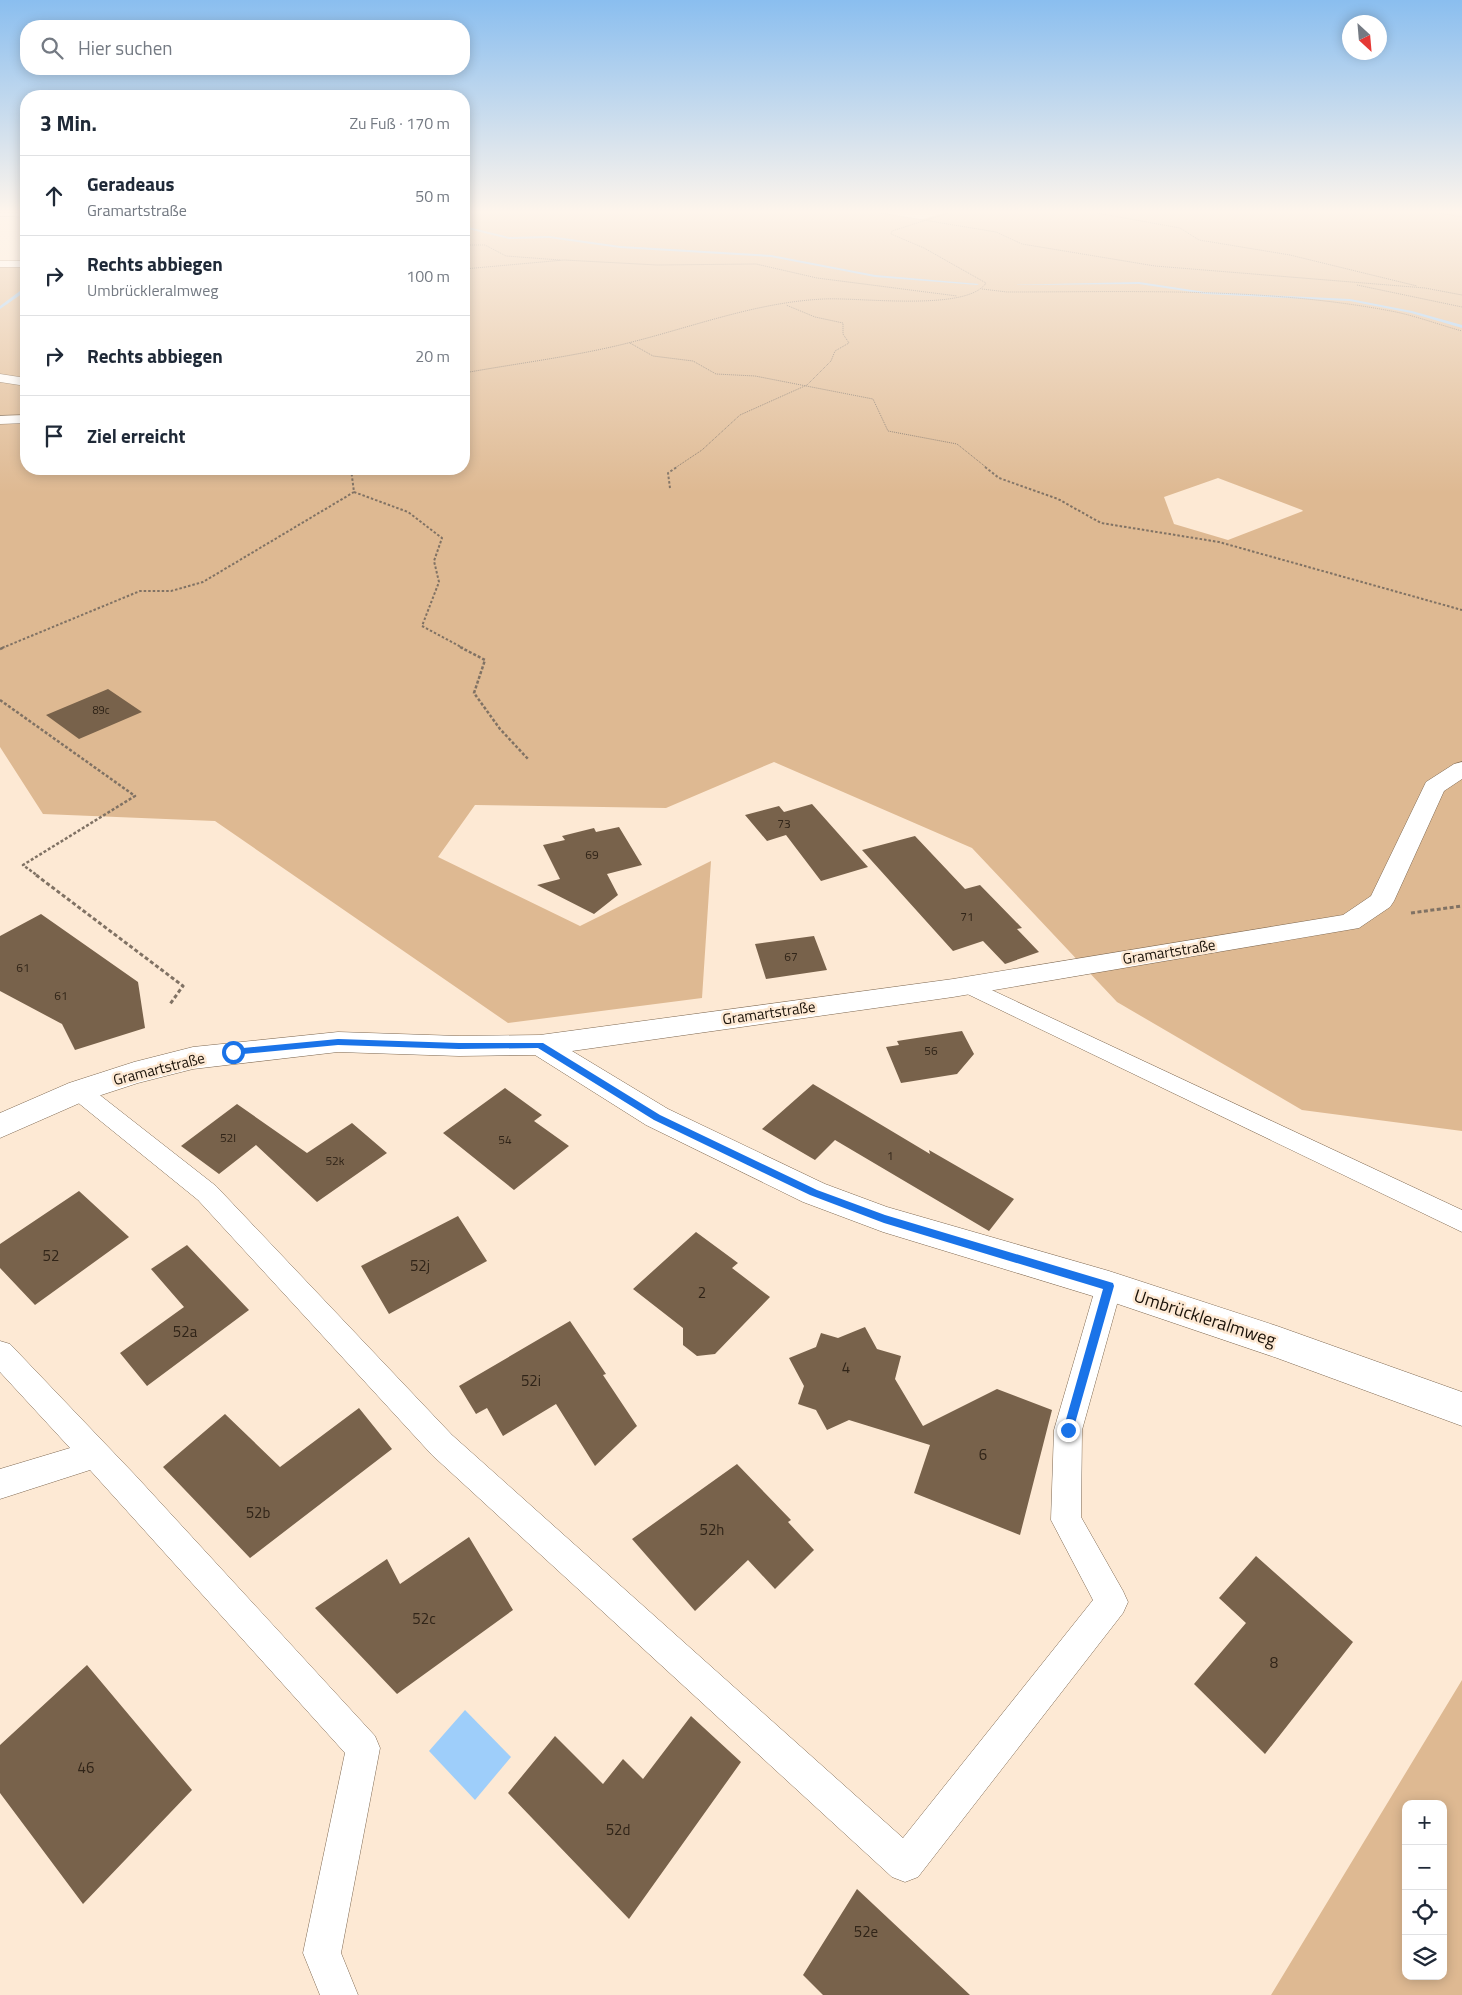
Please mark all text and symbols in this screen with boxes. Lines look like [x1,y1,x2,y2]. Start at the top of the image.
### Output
north arrow [1342,15,1387,60]
search box [20,20,470,75]
text: Hier suchen [78,33,173,62]
icon: search [38,34,66,62]
text: 3 Min. [40,107,97,139]
text: Zu Fuß · 170 m [349,111,450,135]
text: Geradeaus [87,169,174,198]
icon: ahead [40,182,68,210]
text: 50 m [415,184,450,208]
text: Gramartstraße [87,198,187,222]
text: Rechts abbiegen [87,249,223,278]
icon: right [40,262,68,290]
text: 100 m [406,264,450,288]
text: Umbrückleralmweg [87,278,219,302]
text: Rechts abbiegen [87,341,223,370]
icon: right [40,342,68,370]
text: 20 m [415,344,450,368]
text: Ziel erreicht [87,421,185,450]
icon: arrive [40,422,68,450]
house number: 89c [92,702,110,718]
house number: 73 [777,814,791,833]
house number: 69 [585,845,599,864]
house number: 71 [960,907,974,926]
street label: Gramartstraße [1121,933,1217,970]
house number: 67 [784,947,798,966]
house number: 61 [16,958,30,977]
house number: 61 [54,986,68,1005]
street label: Gramartstraße [721,995,817,1030]
route start [222,1041,245,1064]
house number: 56 [924,1041,938,1060]
street label: Gramartstraße [111,1046,207,1091]
house number: 52l [220,1128,236,1147]
house number: 54 [498,1130,512,1149]
house number: 1 [887,1146,893,1165]
house number: 52k [325,1151,345,1170]
house number: 52 [43,1244,59,1267]
house number: 52j [410,1254,430,1277]
house number: 2 [698,1281,706,1304]
street label: Umbrückleralmweg [1131,1282,1280,1353]
house number: 52a [173,1320,198,1343]
house number: 4 [842,1356,850,1379]
house number: 52i [521,1369,541,1392]
route end [1057,1419,1080,1442]
house number: 6 [979,1443,987,1466]
house number: 52b [246,1501,270,1524]
house number: 52h [700,1518,724,1541]
house number: 52c [412,1607,436,1630]
house number: 8 [1270,1651,1278,1674]
house number: 46 [78,1756,94,1779]
map controls [1402,1800,1447,1980]
button: + [1402,1800,1447,1845]
house number: 52d [606,1818,630,1841]
button: − [1402,1845,1447,1890]
button: locate [1402,1890,1447,1935]
house number: 52e [854,1920,878,1943]
button: layers [1402,1935,1447,1980]

